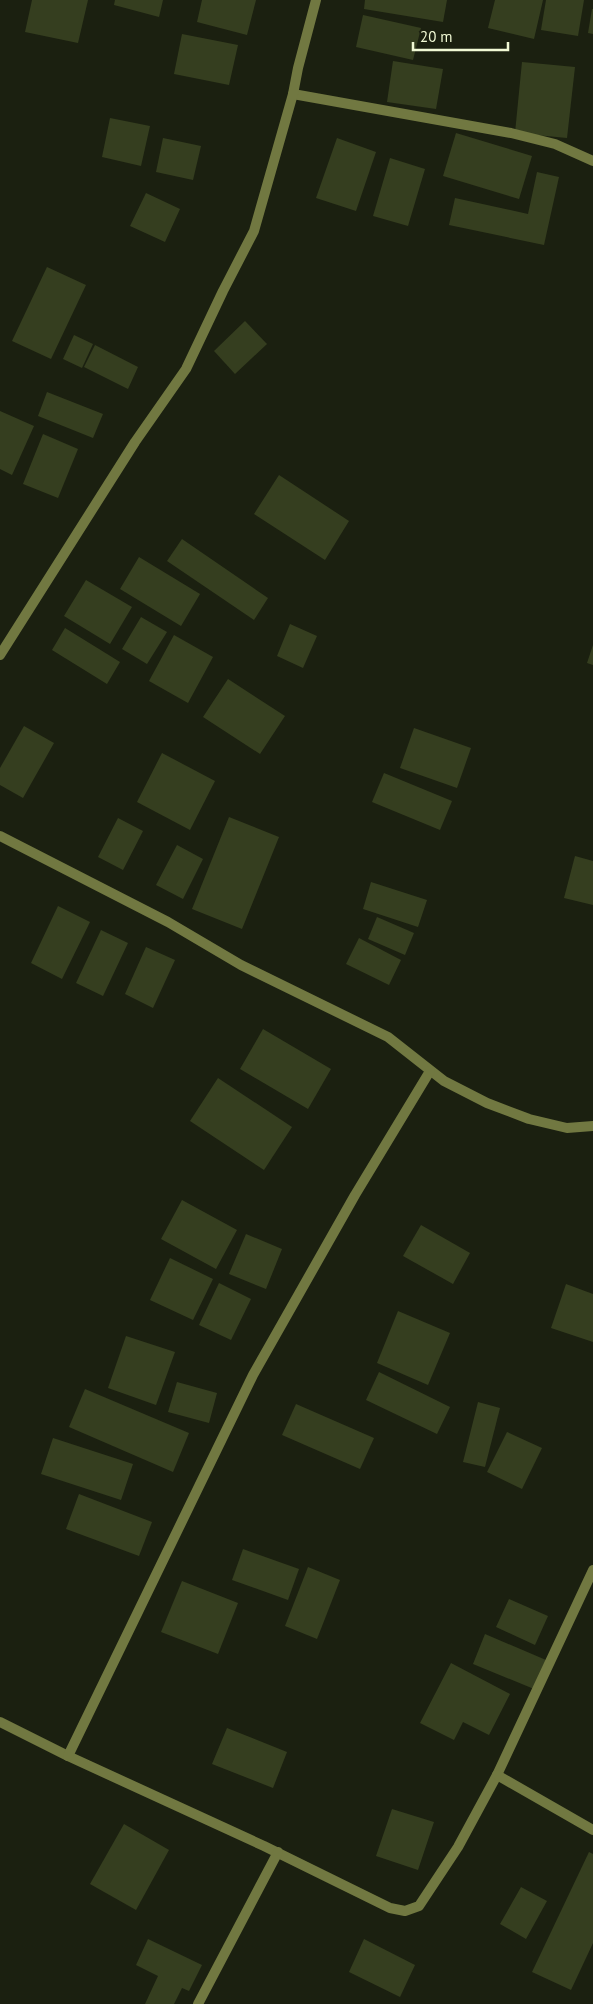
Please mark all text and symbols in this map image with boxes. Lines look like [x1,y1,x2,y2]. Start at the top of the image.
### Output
scale bar [413,20,508,52]
text: 20 m [420,27,453,46]

